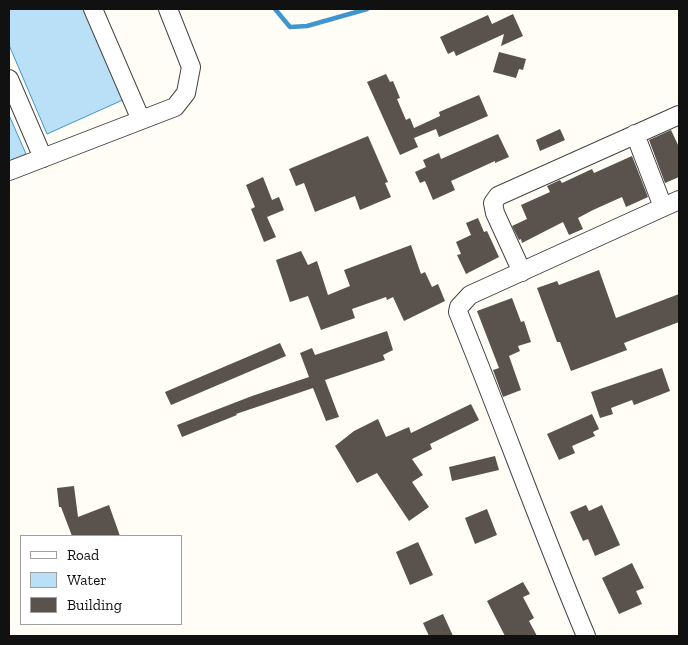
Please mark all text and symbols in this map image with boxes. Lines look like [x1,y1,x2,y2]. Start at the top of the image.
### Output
legend [20,535,182,625]
text: Road [67,546,99,564]
text: Water [67,571,107,589]
text: Building [67,596,122,614]

